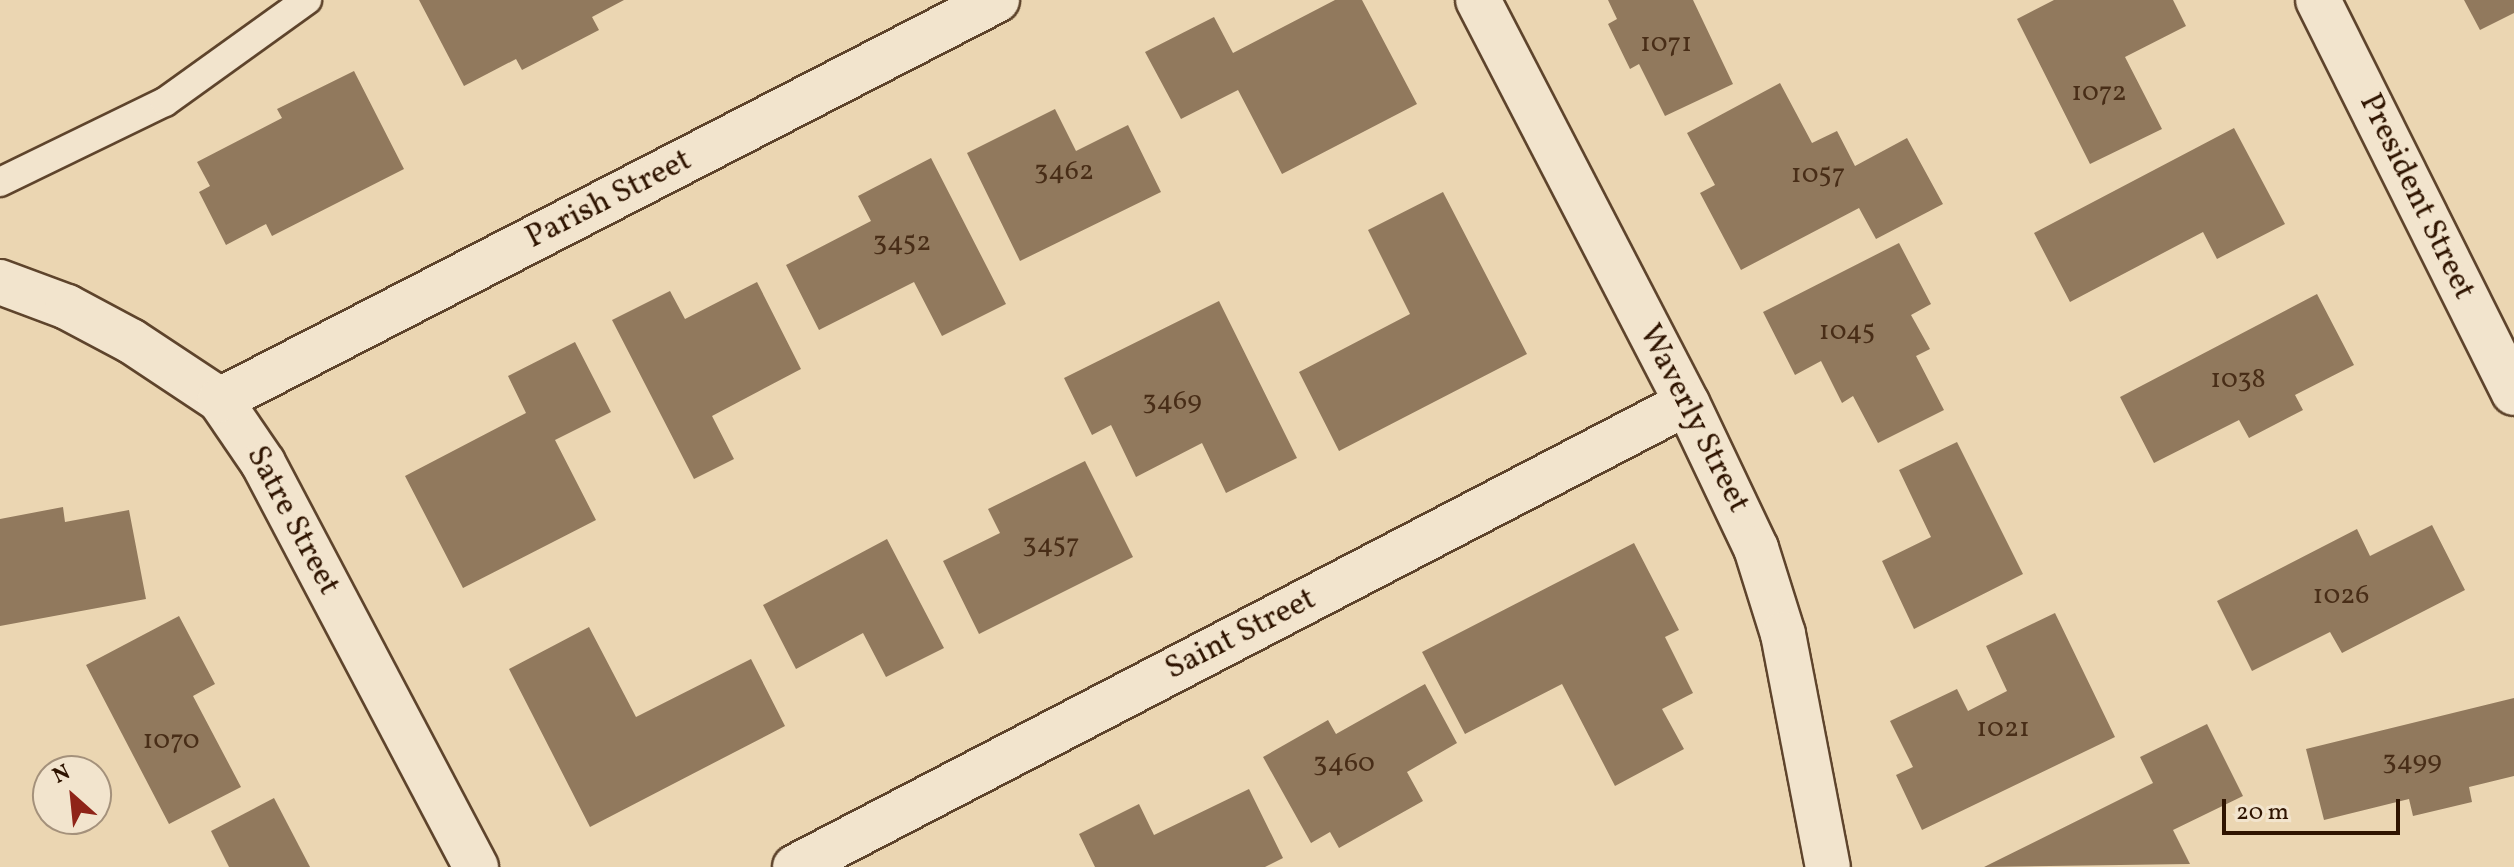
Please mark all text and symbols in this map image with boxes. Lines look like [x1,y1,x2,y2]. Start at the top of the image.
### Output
house number: 1071 [1640,27,1692,61]
house number: 1072 [2071,76,2127,110]
street label: President Street [2350,88,2482,306]
street label: Parish Street [520,142,698,258]
house number: 3462 [1034,155,1094,189]
house number: 1057 [1791,158,1845,192]
house number: 3452 [873,226,931,260]
house number: 1045 [1819,315,1875,349]
street label: Waverly Street [1629,318,1757,520]
house number: 1038 [2210,363,2266,397]
house number: 3469 [1142,385,1202,419]
street label: Satre Street [237,440,347,602]
house number: 3457 [1022,528,1080,562]
house number: 1026 [2313,579,2369,613]
street label: Saint Street [1159,581,1323,689]
house number: 1021 [1976,712,2030,746]
house number: 1070 [143,724,199,758]
house number: 3499 [2382,745,2442,779]
house number: 3460 [1313,747,1375,781]
north arrow [32,755,112,835]
text: N [48,758,76,792]
scale bar [2226,783,2404,833]
text: 20 m [2236,796,2289,830]

